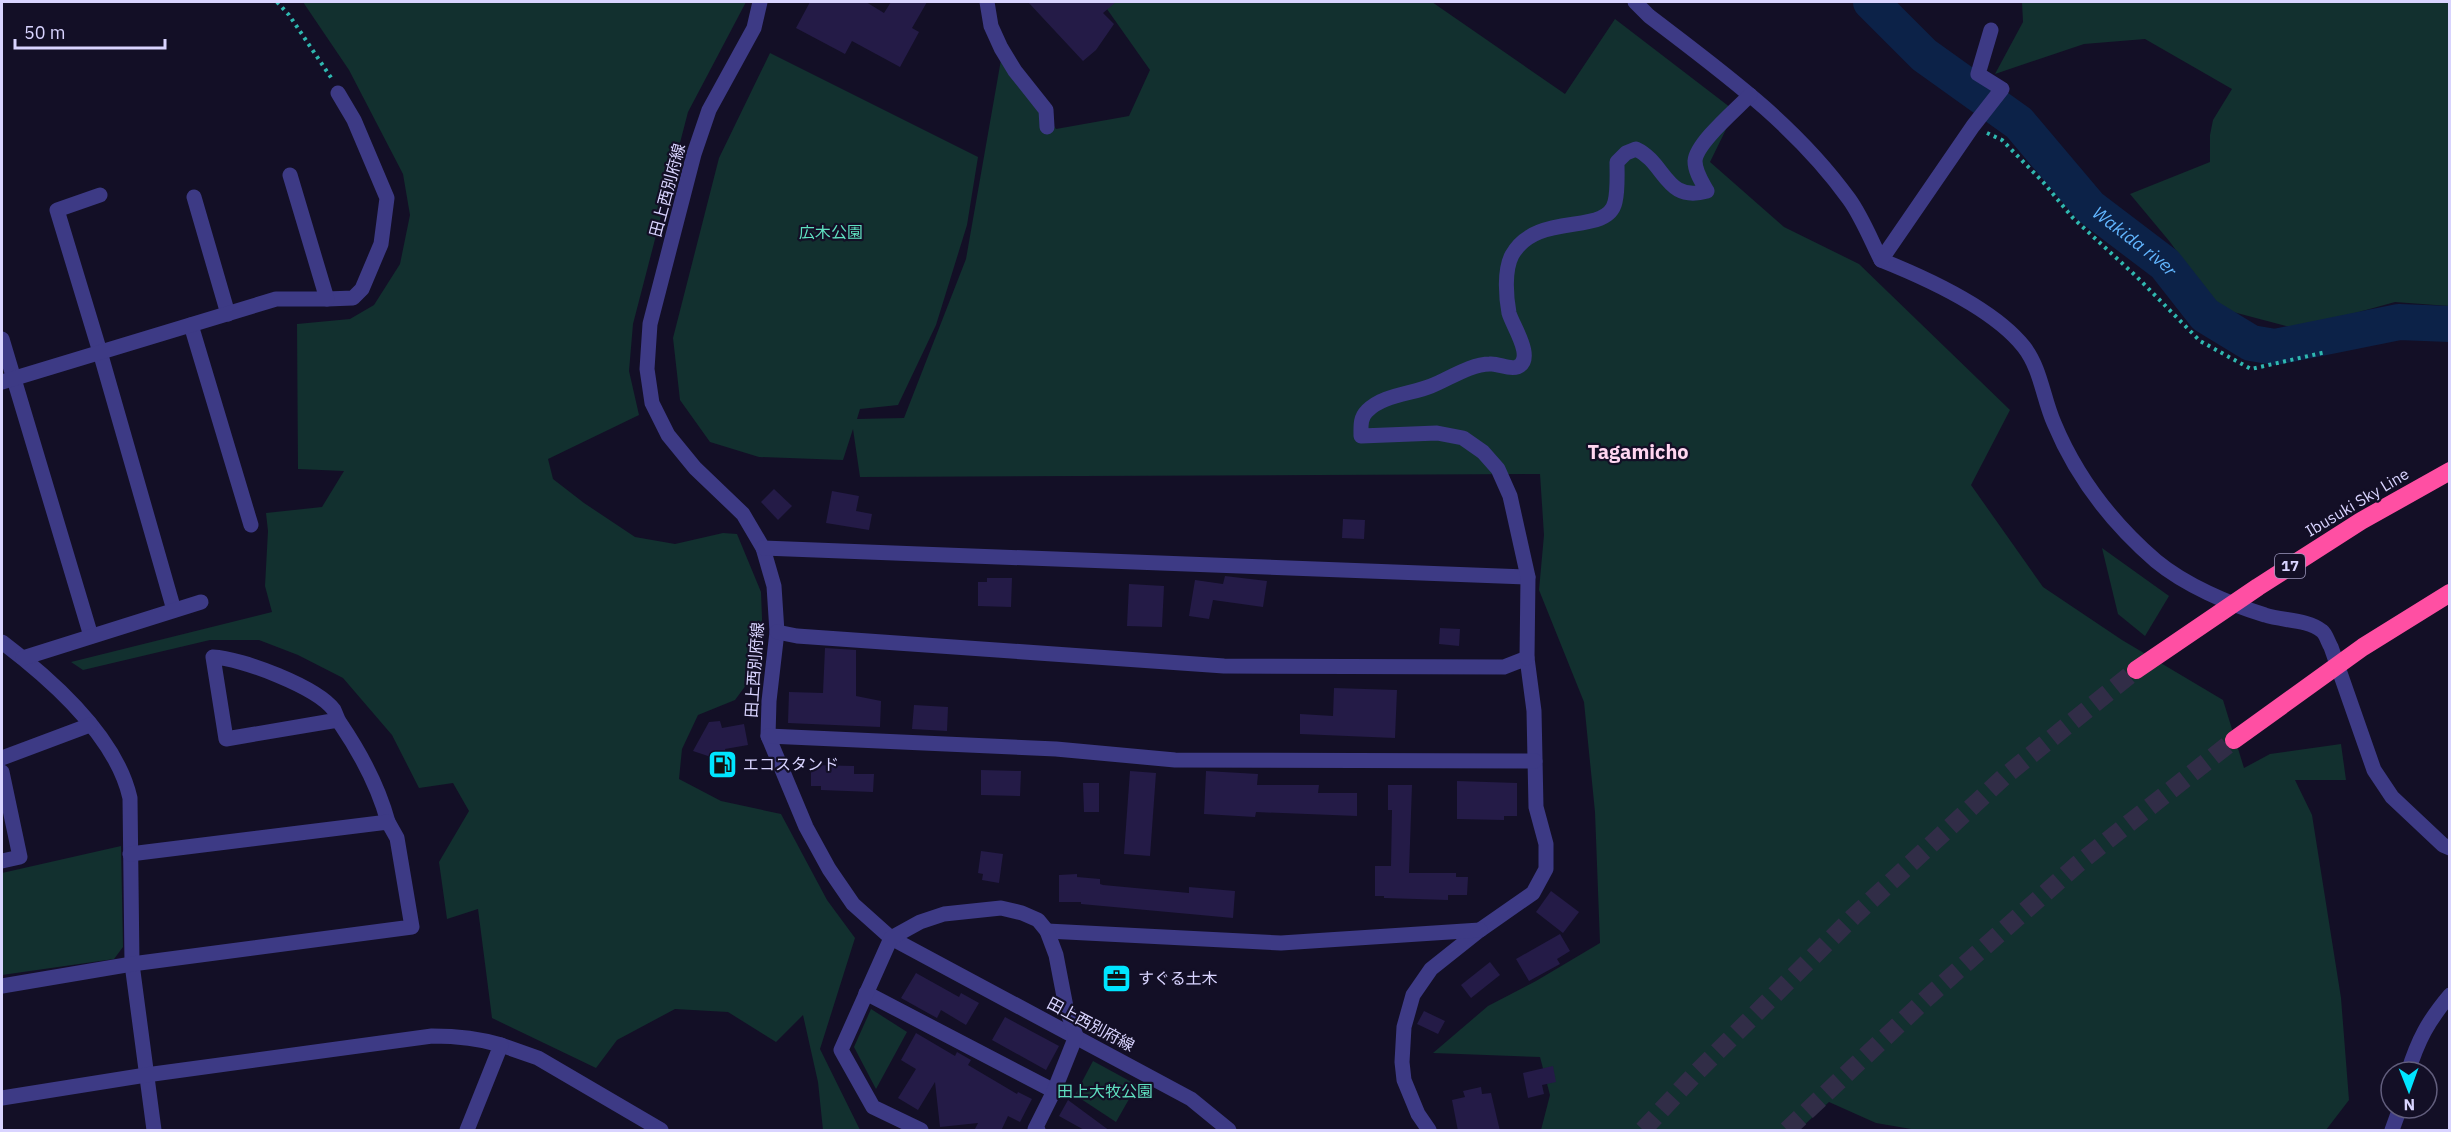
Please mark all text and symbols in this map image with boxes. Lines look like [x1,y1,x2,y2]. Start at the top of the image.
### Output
scale bar [15,12,165,50]
text: 50 m [24,21,66,44]
street label: 田上西別府線 [645,141,689,239]
water label: Wakida river [2088,201,2182,281]
park label: 広木公園 [799,222,863,242]
district label: Tagamicho [1587,438,1689,465]
street label: Ibusuki Sky Line [2302,463,2413,541]
road number: 17 [2275,554,2305,578]
street label: 田上西別府線 [741,621,767,719]
fuel station icon: エコスタンド [706,748,738,780]
place label: エコスタンド [743,754,839,774]
office icon: すぐる土木 [1101,962,1133,994]
place label: すぐる土木 [1138,968,1218,988]
street label: 田上西別府線 [1044,993,1138,1055]
north arrow [2379,1060,2439,1120]
park label: 田上大牧公園 [1057,1081,1153,1101]
text: N [2403,1095,2415,1115]

